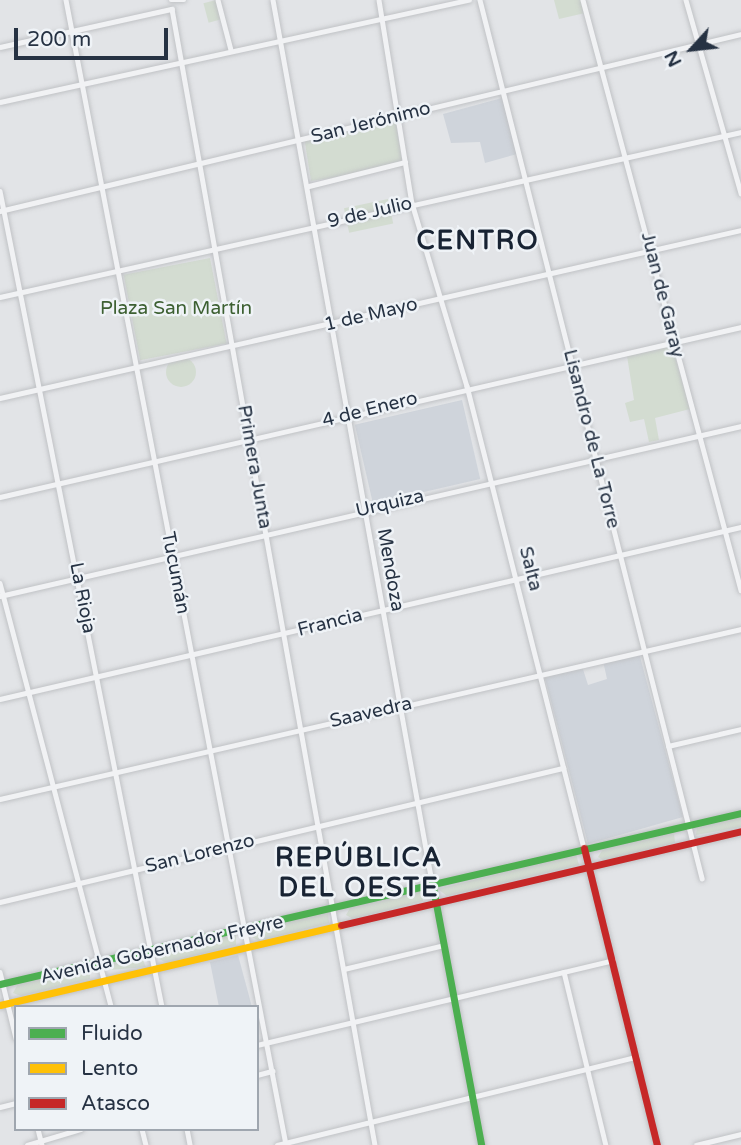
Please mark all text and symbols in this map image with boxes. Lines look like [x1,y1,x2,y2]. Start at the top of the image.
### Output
scale bar [18,14,172,58]
north arrow [657,14,727,84]
text: 200 m [27,27,91,52]
text: N [660,47,687,70]
street label: San Jerónimo [309,97,433,149]
street label: 9 de Julio [326,192,414,234]
district label: CENTRO [417,225,539,257]
street label: Juan de Garay [635,230,689,360]
street label: 1 de Mayo [322,293,420,337]
park label: Plaza San Martín [100,298,252,320]
street label: Lisandro de La Torre [558,347,624,531]
street label: 4 de Enero [320,387,420,433]
street label: Primera Junta [232,403,276,531]
street label: Urquiza [354,485,426,523]
street label: Mendoza [371,527,409,613]
street label: Tucumán [156,530,194,616]
street label: Salta [513,544,547,594]
street label: La Rioja [64,561,100,635]
street label: Francia [295,604,365,642]
street label: Saavedra [328,692,414,734]
street label: San Lorenzo [143,829,257,879]
district label: REPÚBLICA DEL OESTE [276,842,442,903]
street label: Avenida Gobernador Freyre [38,911,286,989]
legend [14,1005,259,1131]
text: Fluido [81,1021,143,1046]
text: Lento [81,1056,138,1081]
text: Atasco [81,1091,150,1116]

